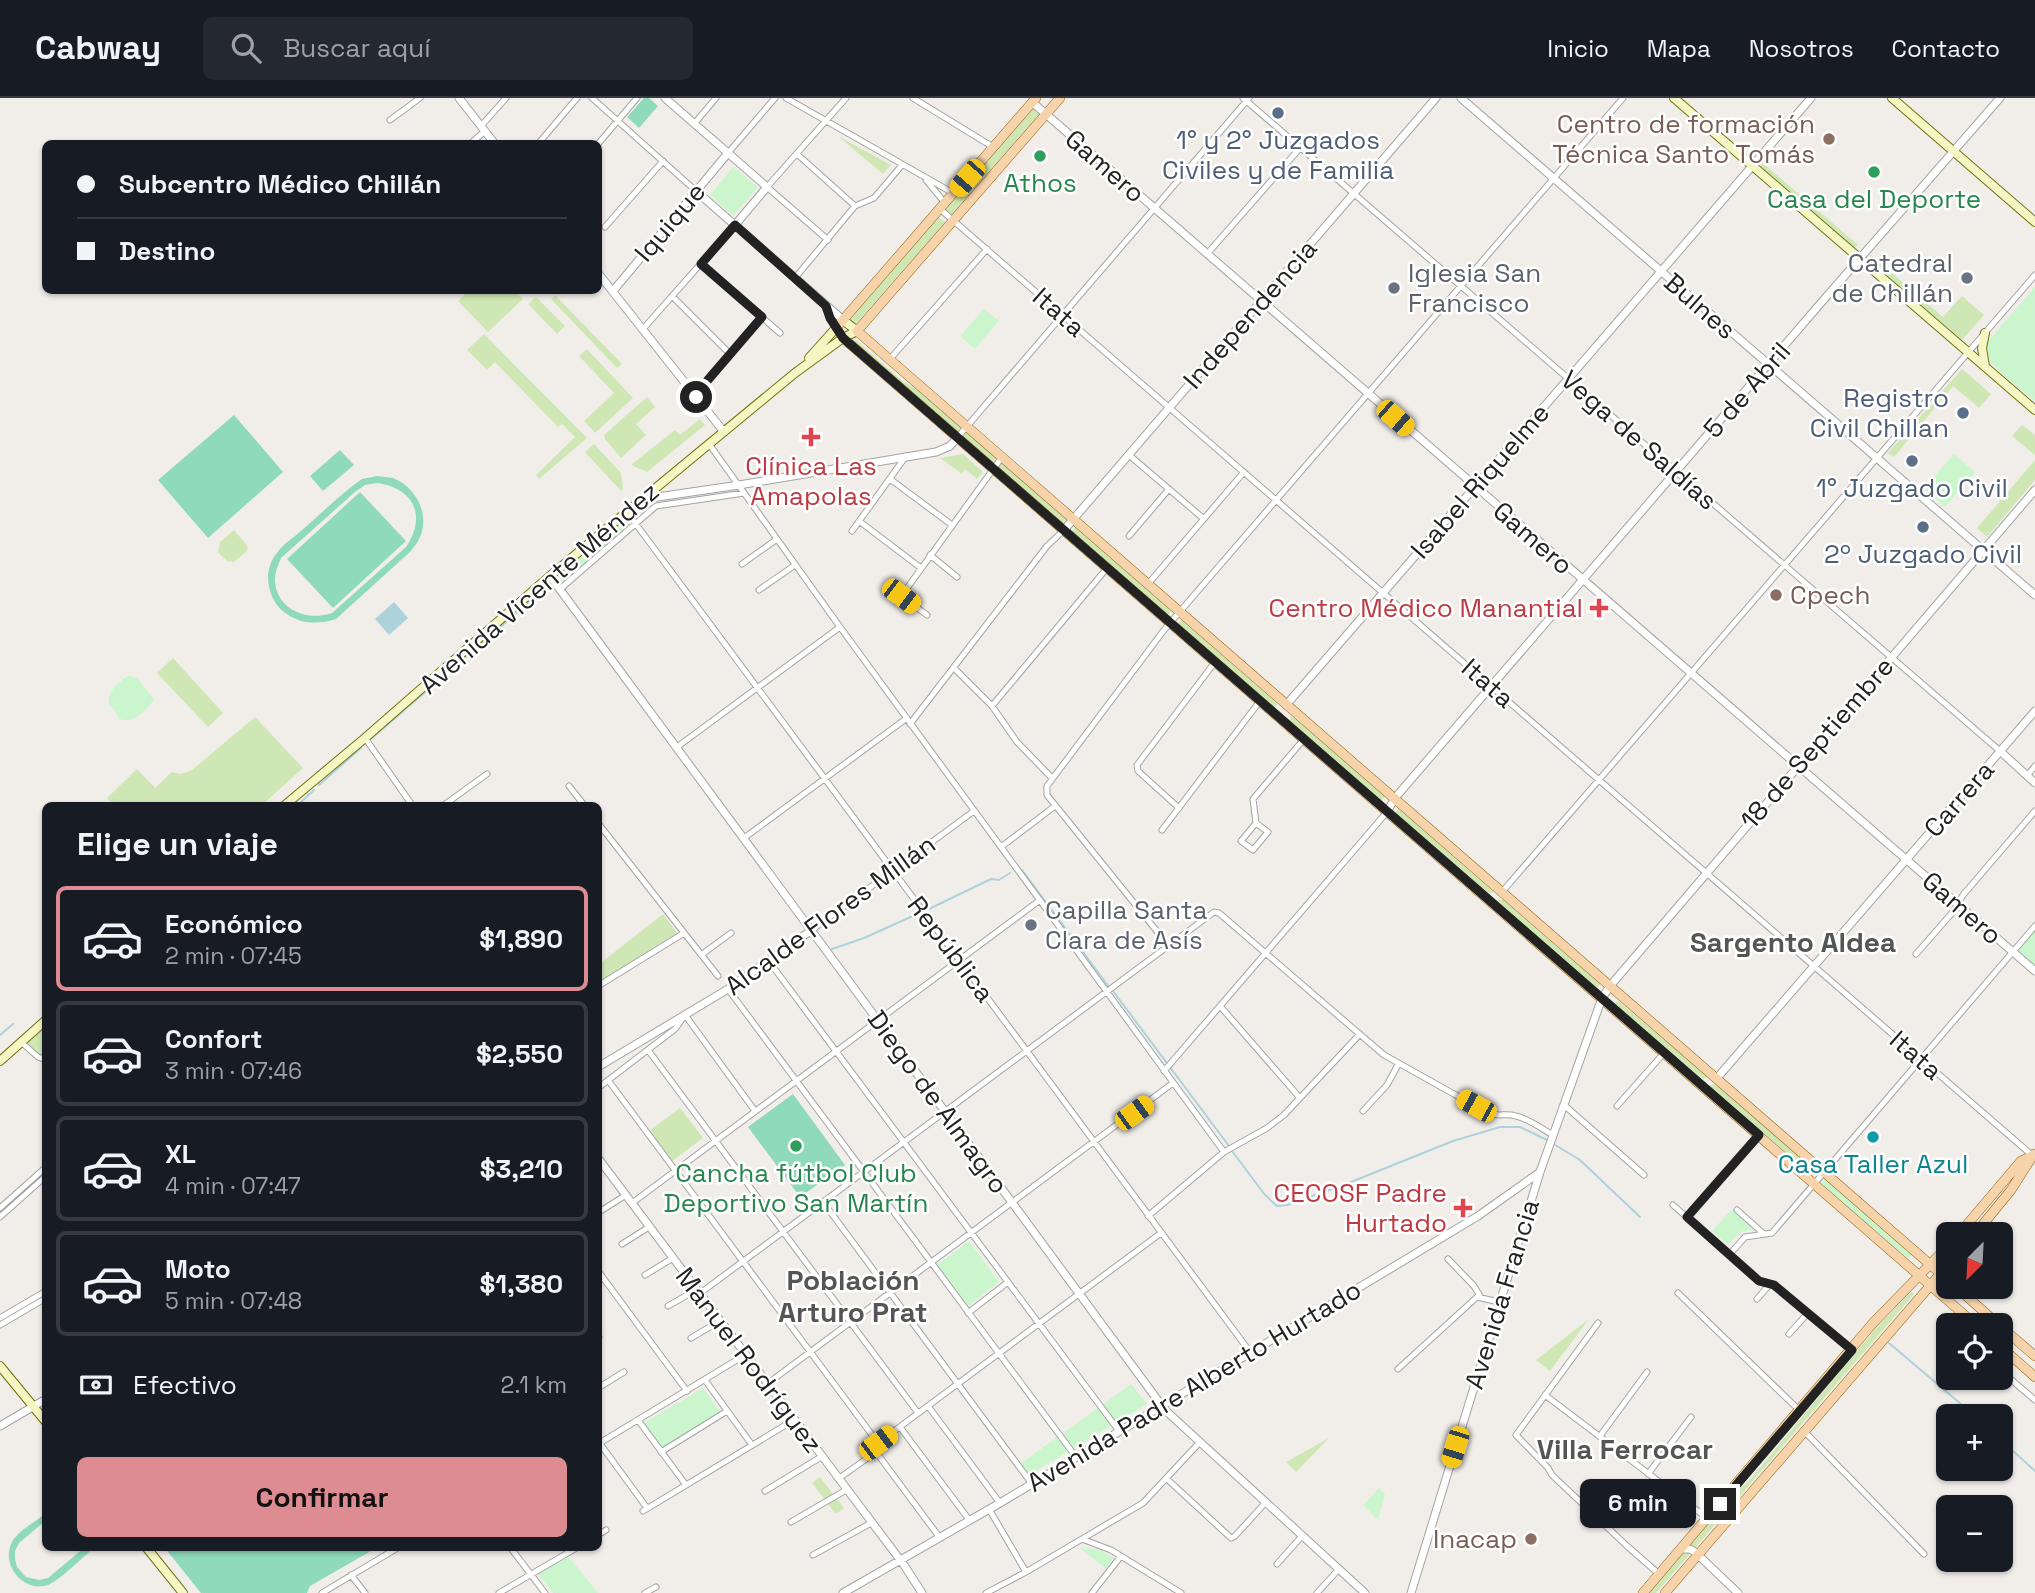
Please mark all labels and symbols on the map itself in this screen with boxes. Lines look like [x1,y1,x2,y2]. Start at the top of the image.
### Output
marker: 1° y 2° Juzgados Civiles y de Familia [1270,105,1286,121]
place label: Centro de formación Técnica Santo Tomás [1552,107,1815,171]
street label: Gamero [1058,122,1152,210]
place label: 1° y 2° Juzgados Civiles y de Familia [1162,123,1394,187]
marker: Centro de formación Técnica Santo Tomás [1821,131,1837,147]
marker: Athos [1032,148,1048,164]
car [946,155,989,201]
marker: Casa del Deporte [1866,164,1882,180]
place label: Athos [1003,166,1077,200]
street label: Iquique [627,175,713,269]
place label: Casa del Deporte [1767,182,1981,216]
street label: Independencia [1176,232,1324,396]
place label: Catedral de Chillán [1832,246,1953,310]
place label: Iglesia San Francisco [1408,256,1541,320]
street label: Bulnes [1657,265,1743,347]
marker: Catedral de Chillán [1959,270,1975,286]
street label: Itata [1026,280,1093,344]
marker: Iglesia San Francisco [1386,280,1402,296]
street label: 5 de Abril [1696,335,1798,445]
street label: Vega de Saldías [1554,363,1724,517]
route start [680,381,712,413]
place label: Registro Civil Chillan [1810,381,1949,445]
car [1373,396,1418,440]
street label: Isabel Riquelme [1403,396,1557,566]
marker: Registro Civil Chillan [1955,405,1971,421]
marker: Clínica Las Amapolas [801,427,821,447]
place label: Clínica Las Amapolas [745,449,877,513]
marker: 1° Juzgado Civil [1904,453,1920,469]
place label: 1° Juzgado Civil [1816,471,2008,505]
street label: Avenida Vicente Méndez [412,475,666,701]
street label: Gamero [1486,494,1580,582]
marker: 2º Juzgado Civil [1915,519,1931,535]
place label: 2º Juzgado Civil [1824,537,2022,571]
car [878,575,925,617]
place label: Cpech [1790,578,1870,612]
marker: Cpech [1768,587,1784,603]
place label: Centro Médico Manantial [1268,591,1583,625]
marker: Centro Médico Manantial [1589,598,1609,618]
street label: 18 de Septiembre [1733,650,1901,836]
street label: Itata [1455,651,1522,715]
street label: Carrera [1916,754,2002,844]
street label: Alcalde Flores Millán [718,827,942,1003]
street label: Gamero [1915,864,2009,952]
street label: República [900,889,1002,1009]
place label: Capilla Santa Clara de Asís [1045,893,1207,957]
marker: Capilla Santa Clara de Asís [1023,917,1039,933]
district label: Sargento Aldea [1690,924,1896,960]
street label: Diego de Almagro [860,1004,1016,1200]
street label: Itata [1883,1023,1950,1087]
car [1453,1087,1500,1125]
car [1111,1092,1158,1134]
marker: Casa Taller Azul [1865,1129,1881,1145]
marker: Cancha fútbol Club Deportivo San Martín [788,1138,804,1154]
place label: Casa Taller Azul [1778,1147,1968,1181]
place label: Cancha fútbol Club Deportivo San Martín [664,1156,928,1220]
place label: CECOSF Padre Hurtado [1274,1176,1447,1240]
street label: Avenida Francia [1457,1195,1547,1393]
marker: CECOSF Padre Hurtado [1453,1198,1473,1218]
north arrow [1936,1222,2012,1298]
street label: Manuel Rodríguez [668,1260,830,1460]
district label: Población Arturo Prat [778,1262,928,1330]
street label: Avenida Padre Alberto Hurtado [1021,1272,1367,1500]
car [855,1422,902,1464]
car [1439,1424,1472,1470]
district label: Villa Ferrocar [1537,1431,1713,1467]
callout: 6 min [1580,1480,1696,1528]
route end [1704,1488,1736,1520]
place label: Inacap [1433,1522,1517,1556]
marker: Inacap [1523,1531,1539,1547]

